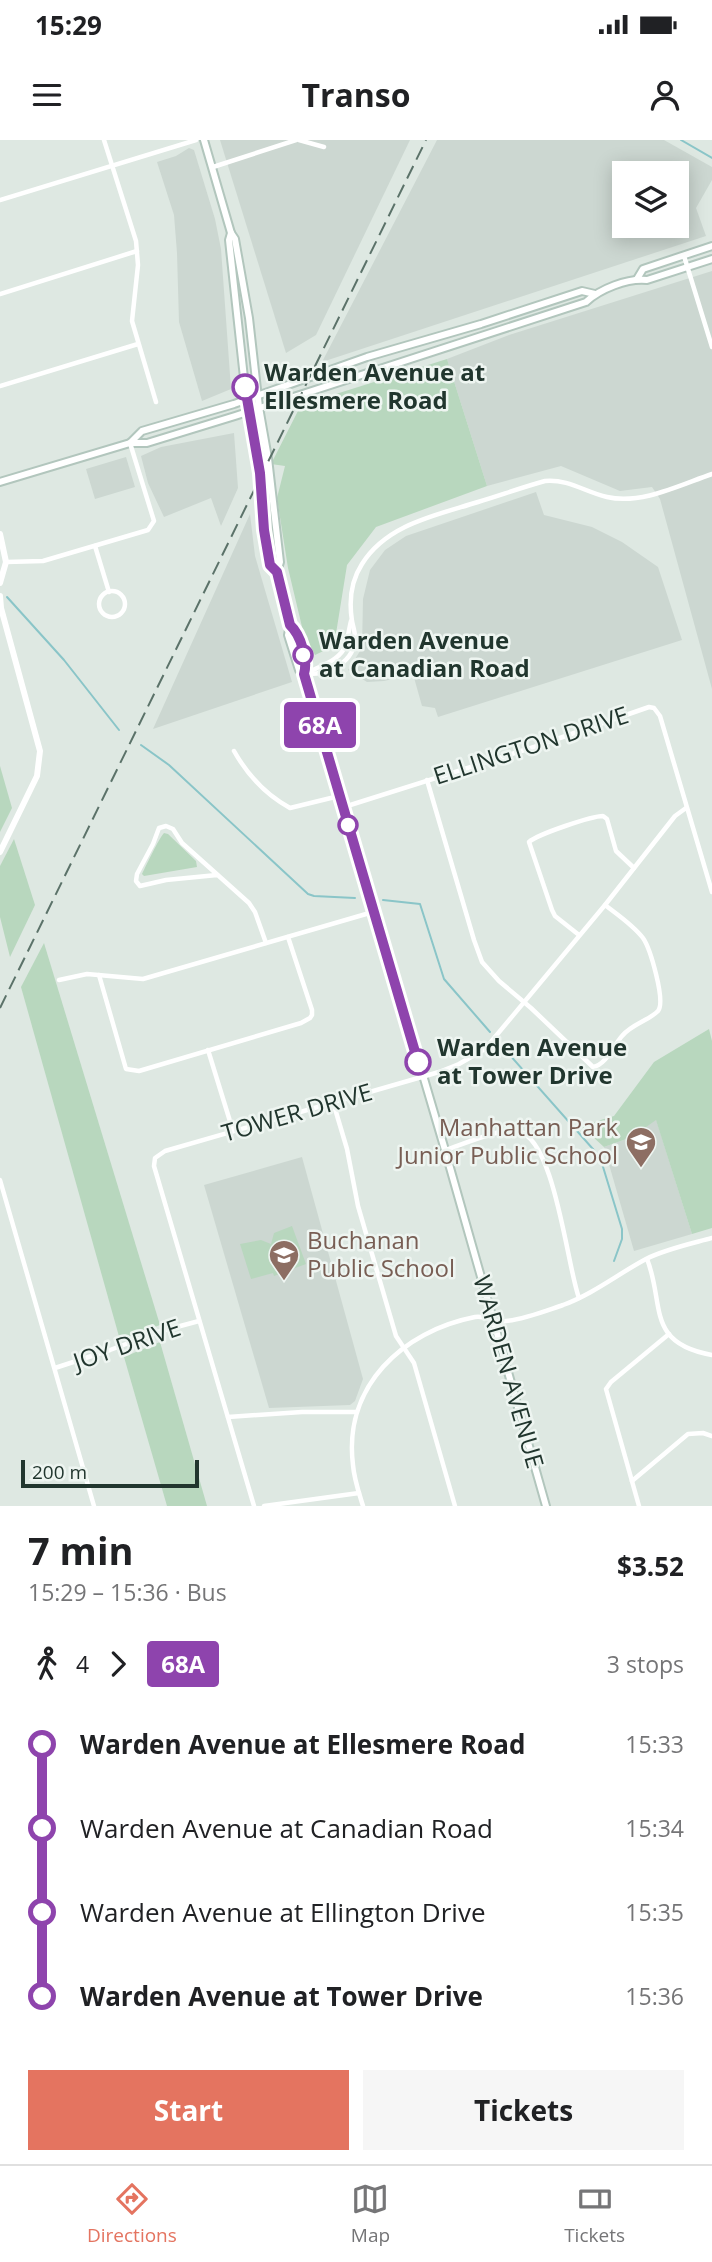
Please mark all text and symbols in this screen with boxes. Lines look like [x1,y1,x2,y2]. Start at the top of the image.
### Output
text: 15:29 [35,7,102,43]
text: Transo [301,73,411,116]
icon: menu [28,76,66,114]
icon: person [646,76,684,114]
map controls [612,161,689,238]
button: layers [612,161,689,238]
place label: Warden Avenue at Ellesmere Road [264,355,485,416]
marker: Warden Avenue at Ellesmere Road [232,374,258,400]
place label: Warden Avenue at Canadian Road [319,623,530,684]
marker: Warden Avenue at Canadian Road [293,645,313,665]
street label: ELLINGTON DRIVE [429,697,632,792]
line badge: 68A [280,702,360,748]
text: 68A [298,708,342,741]
unlabelled marker [338,815,358,835]
place label: Warden Avenue at Tower Drive [437,1030,627,1091]
marker: Warden Avenue at Tower Drive [405,1049,431,1075]
street label: TOWER DRIVE [218,1074,376,1149]
place label: Manhattan Park Junior Public School [396,1110,618,1171]
school or university icon: Manhattan Park Junior Public School [624,1125,658,1169]
place label: Buchanan Public School [307,1223,455,1284]
school or university icon: Buchanan Public School [267,1238,301,1282]
street label: WARDEN AVENUE [466,1271,553,1472]
street label: JOY DRIVE [67,1310,185,1378]
scale bar [21,1457,200,1489]
text: 200 m [32,1459,87,1485]
text: 7 min [28,1524,133,1576]
text: $3.52 [617,1548,684,1584]
text: 15:29 – 15:36 · Bus [28,1576,227,1608]
icon: walk [28,1645,66,1683]
icon: forward [99,1645,137,1683]
text: 68A [161,1647,205,1680]
text: 4 [76,1648,89,1680]
text: 3 stops [607,1648,684,1680]
text: Warden Avenue at Ellesmere Road [80,1726,525,1762]
text: 15:33 [625,1728,684,1760]
text: Warden Avenue at Canadian Road [80,1810,493,1846]
text: 15:34 [625,1812,684,1844]
text: Warden Avenue at Ellington Drive [80,1894,485,1930]
text: 15:35 [625,1896,684,1928]
text: Warden Avenue at Tower Drive [80,1978,483,2014]
text: 15:36 [625,1980,684,2012]
button: Start [28,2070,349,2150]
button: Tickets [363,2070,684,2150]
tab: Directions [87,2180,177,2248]
tab: Map [351,2180,390,2248]
tab: Tickets [564,2180,625,2248]

